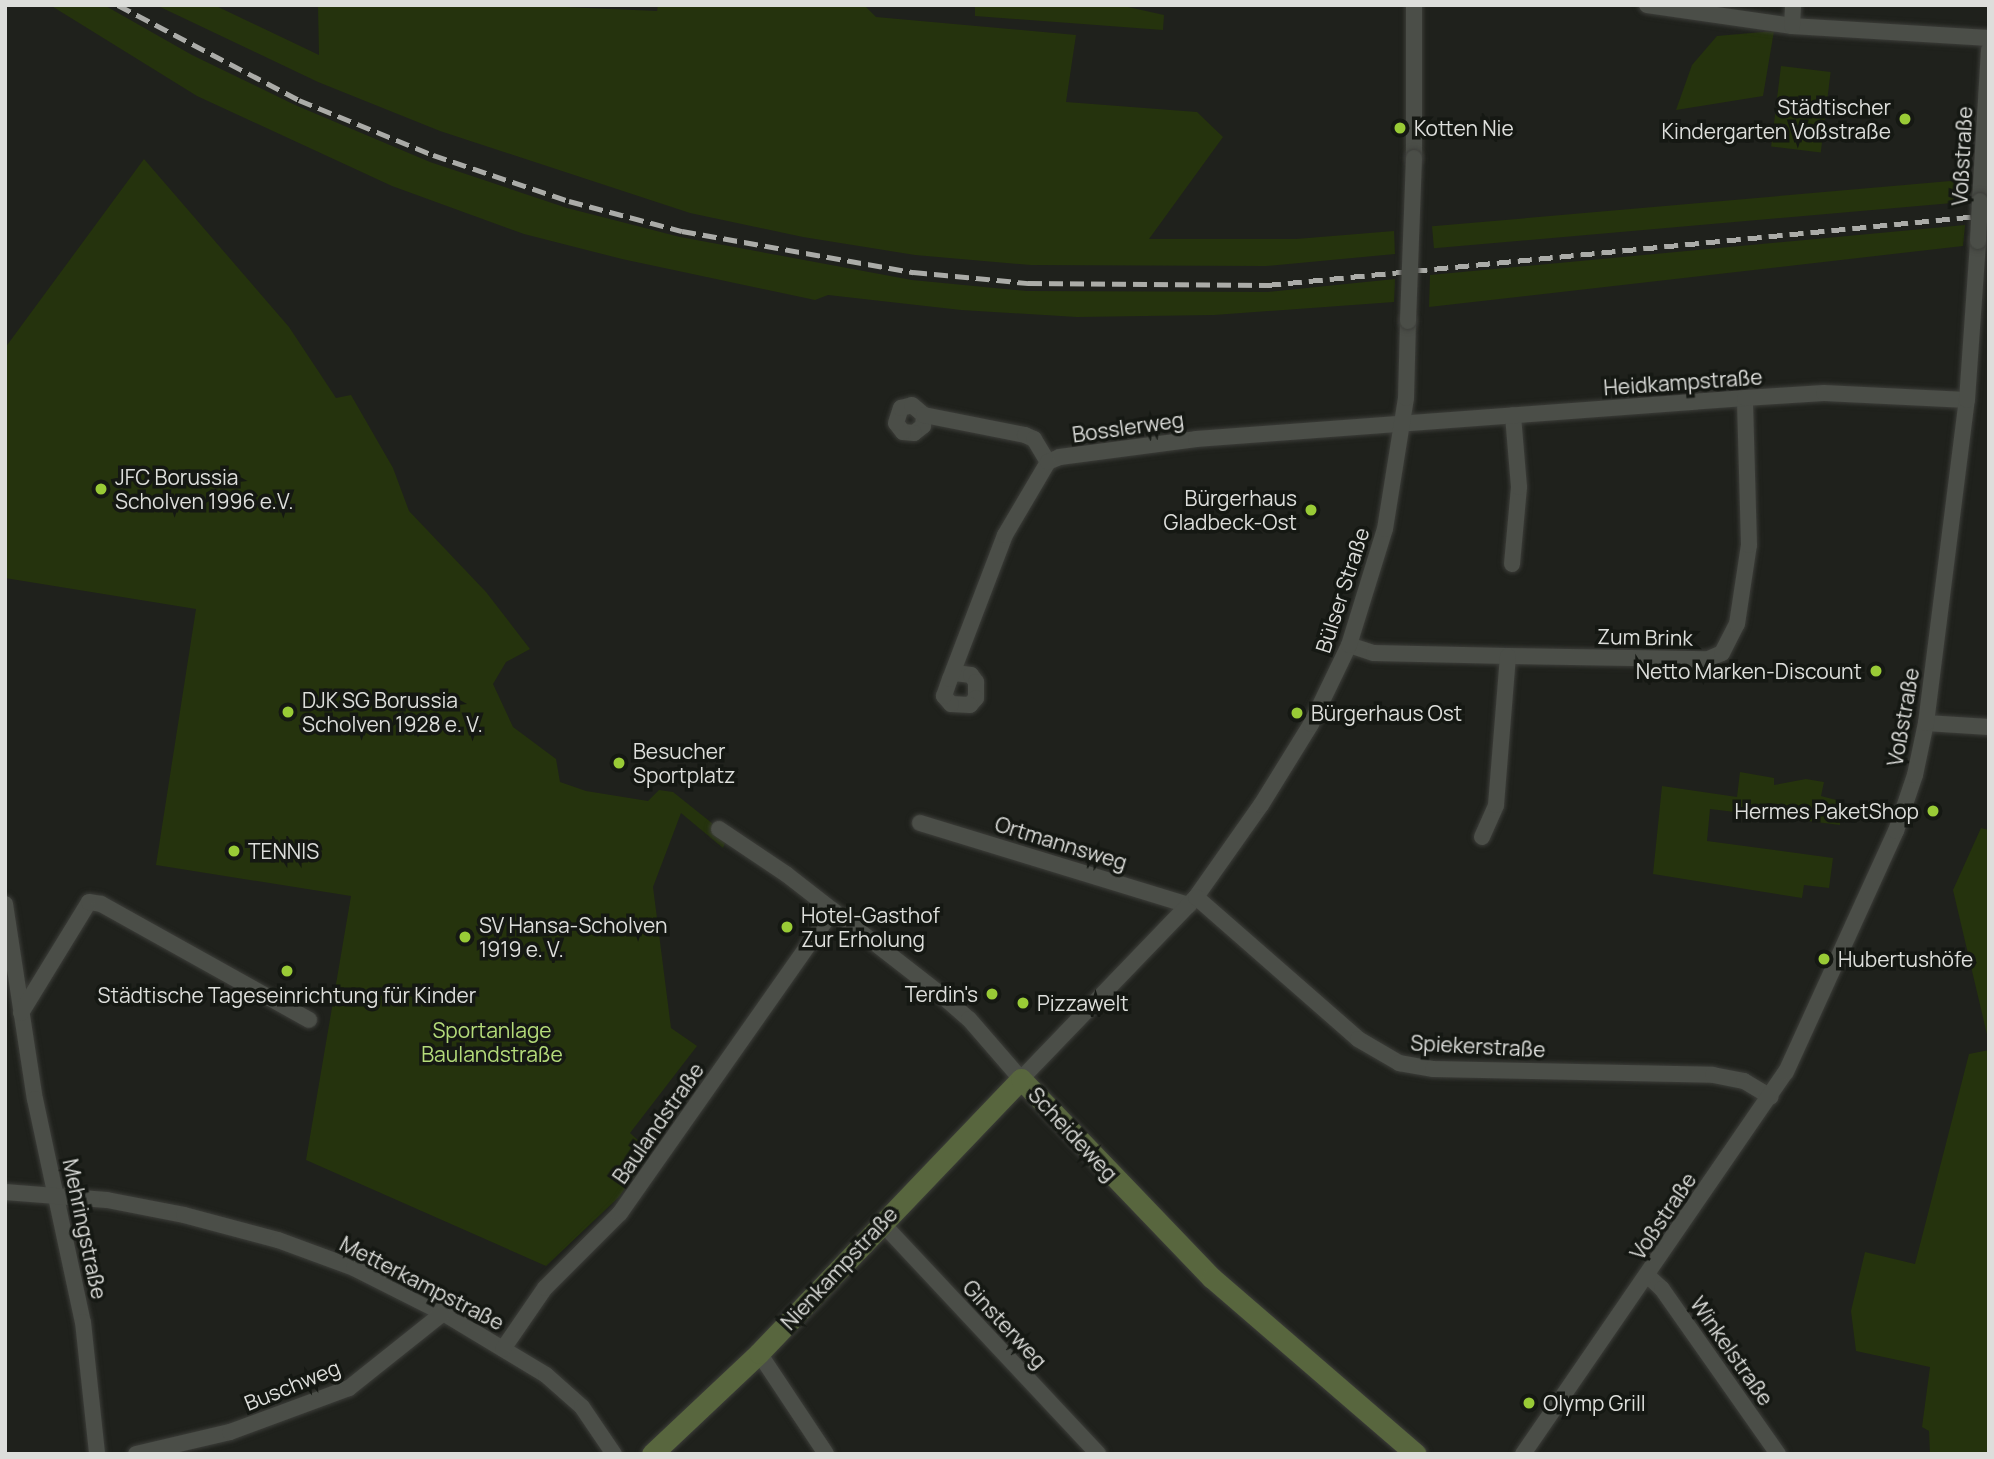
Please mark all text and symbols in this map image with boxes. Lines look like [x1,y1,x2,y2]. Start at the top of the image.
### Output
place label: Städtischer Kindergarten Voßstraße [1662,94,1891,144]
street label: Voßstraße [1947,106,1977,206]
marker: Städtischer Kindergarten Voßstraße [1897,111,1913,127]
place label: Kotten Nie [1414,115,1514,141]
marker: Kotten Nie [1392,120,1408,136]
street label: Heidkampstraße [1603,364,1763,400]
street label: Bosslerweg [1071,407,1185,447]
place label: JFC Borussia Scholven 1996 e.V. [115,464,294,514]
marker: JFC Borussia Scholven 1996 e.V. [93,481,109,497]
place label: Bürgerhaus Gladbeck-Ost [1164,485,1297,535]
marker: Bürgerhaus Gladbeck-Ost [1303,502,1319,518]
street label: Bülser Straße [1310,524,1374,656]
street label: Zum Brink [1597,624,1693,650]
place label: Netto Marken-Discount [1636,658,1862,684]
marker: Netto Marken-Discount [1868,663,1884,679]
street label: Voßstraße [1882,666,1924,768]
place label: DJK SG Borussia Scholven 1928 e. V. [302,687,483,737]
place label: Bürgerhaus Ost [1311,700,1462,726]
marker: DJK SG Borussia Scholven 1928 e. V. [280,704,296,720]
marker: Bürgerhaus Ost [1289,705,1305,721]
place label: Besucher Sportplatz [633,738,735,788]
marker: Besucher Sportplatz [611,755,627,771]
place label: Hermes PaketShop [1735,798,1919,824]
marker: Hermes PaketShop [1925,803,1941,819]
street label: Ortmannsweg [992,811,1130,875]
place label: TENNIS [248,838,319,864]
marker: TENNIS [226,843,242,859]
place label: Hotel-Gasthof Zur Erholung [801,902,940,952]
place label: SV Hansa-Scholven 1919 e. V. [479,912,667,962]
marker: Hotel-Gasthof Zur Erholung [779,919,795,935]
marker: SV Hansa-Scholven 1919 e. V. [457,929,473,945]
place label: Hubertushöfe [1838,946,1973,972]
marker: Hubertushöfe [1816,951,1832,967]
marker: Städtische Tageseinrichtung für Kinder [279,963,295,979]
place label: Terdin's [905,981,978,1007]
place label: Städtische Tageseinrichtung für Kinder [98,982,476,1008]
marker: Terdin's [984,986,1000,1002]
place label: Pizzawelt [1037,990,1129,1016]
marker: Pizzawelt [1015,995,1031,1011]
park label: Sportanlage Baulandstraße [421,1017,563,1067]
street label: Spiekerstraße [1410,1030,1546,1062]
street label: Baulandstraße [607,1058,709,1188]
street label: Scheideweg [1023,1082,1123,1186]
street label: Mehringstraße [58,1157,112,1301]
street label: Voßstraße [1625,1168,1701,1264]
street label: Nienkampstraße [776,1201,902,1335]
street label: Metterkampstraße [336,1231,508,1335]
street label: Ginsterweg [958,1275,1052,1373]
street label: Winkelstraße [1685,1292,1779,1410]
street label: Buschweg [241,1354,343,1416]
place label: Olymp Grill [1543,1390,1646,1416]
marker: Olymp Grill [1521,1395,1537,1411]

